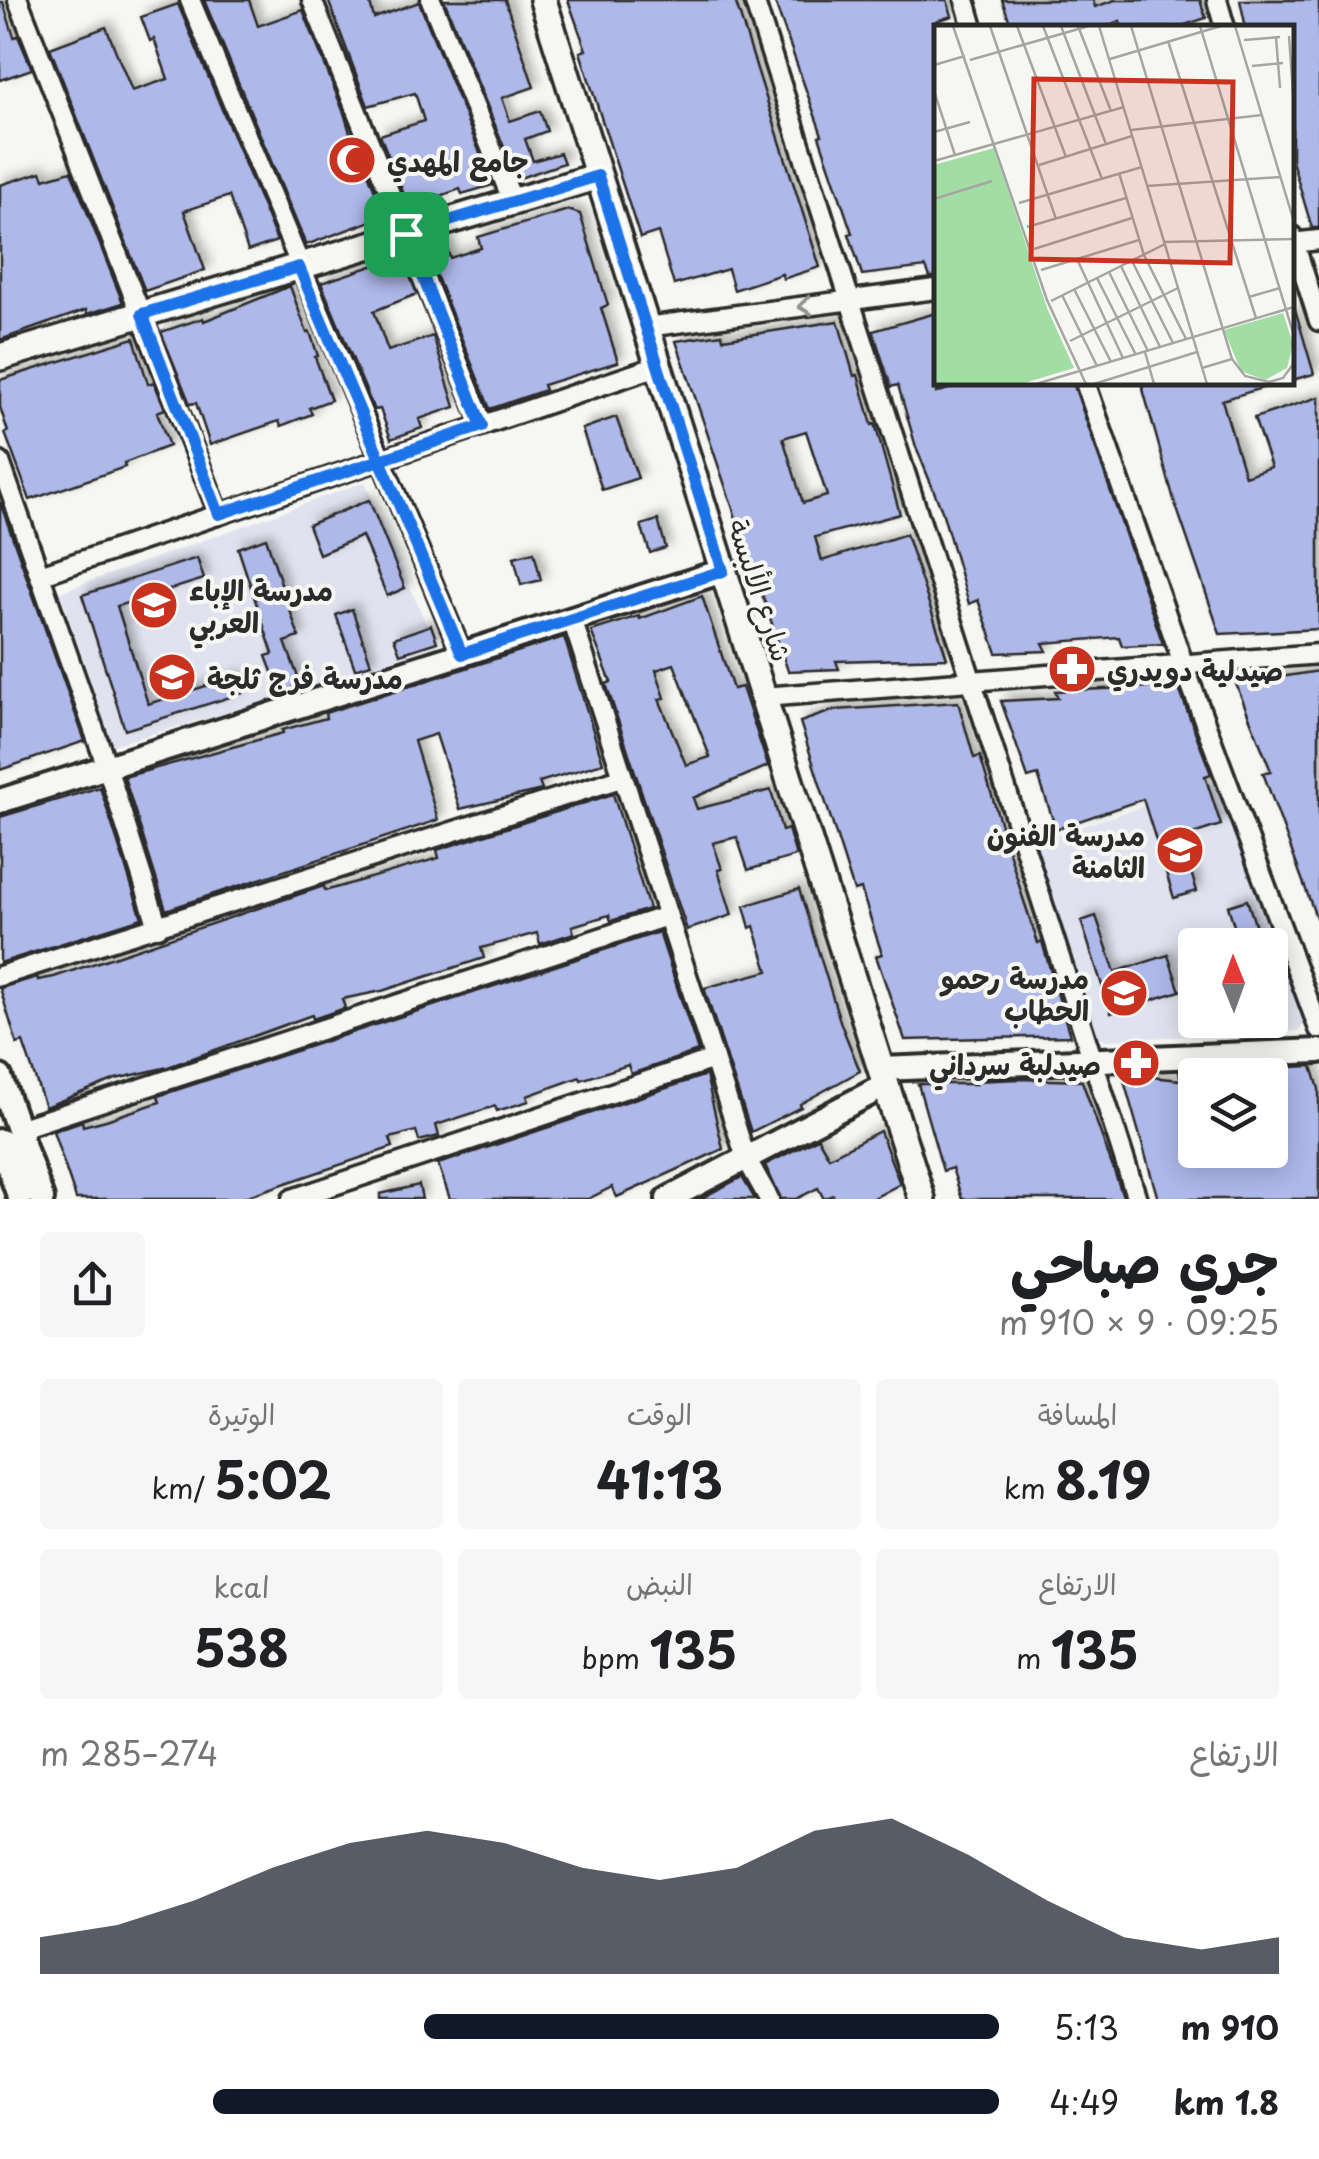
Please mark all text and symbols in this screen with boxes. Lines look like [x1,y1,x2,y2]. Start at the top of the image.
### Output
inset map [934,25,1294,385]
mosque icon: جامع المهدي [326,134,378,186]
place label: جامع المهدي [387,139,529,183]
pin [364,192,449,277]
icon: arrive [379,207,434,262]
one-way arrow [797,295,813,316]
street label: شارع الألبسة [718,513,804,667]
place label: مدرسة الإباء العربي [189,568,333,649]
school or university icon: مدرسة الإباء العربي [128,579,180,631]
pharmacy icon: صيدلية دويدري [1046,643,1098,695]
place label: صيدلية دويدري [1107,648,1283,692]
school or university icon: مدرسة فرج ثلجة [146,651,198,703]
place label: مدرسة فرج ثلجة [207,656,403,699]
place label: مدرسة الفنون الثامنة [987,813,1145,888]
school or university icon: مدرسة الفنون الثامنة [1154,824,1206,876]
north arrow [1178,928,1288,1038]
map controls [1178,928,1288,1168]
place label: مدرسة رحمو الحطاب [939,956,1089,1031]
school or university icon: مدرسة رحمو الحطاب [1098,967,1150,1019]
pharmacy icon: صيدلبة سرداني [1110,1037,1162,1089]
place label: صيدلبة سرداني [929,1042,1101,1091]
button: layers [1178,1058,1288,1168]
text: جري صباحي [1010,1219,1279,1302]
button: share [40,1232,145,1337]
text: 09:25 · 9 × 910 m [999,1298,1279,1346]
text: الوتيرة [208,1392,275,1435]
text: الوقت [627,1392,692,1435]
text: المسافة [1038,1392,1117,1435]
text: 5:02 [214,1440,332,1516]
text: 41:13 [596,1440,723,1516]
text: 8.19 [1055,1440,1151,1516]
text: /km [151,1466,214,1509]
text: km [1004,1466,1055,1509]
text: النبض [626,1562,693,1605]
text: الارتفاع [1038,1562,1117,1605]
text: kcal [214,1565,269,1608]
text: 538 [194,1608,289,1684]
text: 135 [649,1610,737,1686]
text: 135 [1051,1610,1139,1686]
text: bpm [582,1636,649,1679]
text: m [1016,1636,1051,1679]
text: 274–285 m [40,1729,218,1777]
text: الارتفاع [1189,1729,1279,1777]
text: 5:13 [1054,2003,1119,2051]
text: 910 m [1181,2003,1279,2051]
text: 4:49 [1049,2078,1119,2126]
text: 1.8 km [1174,2078,1279,2126]

